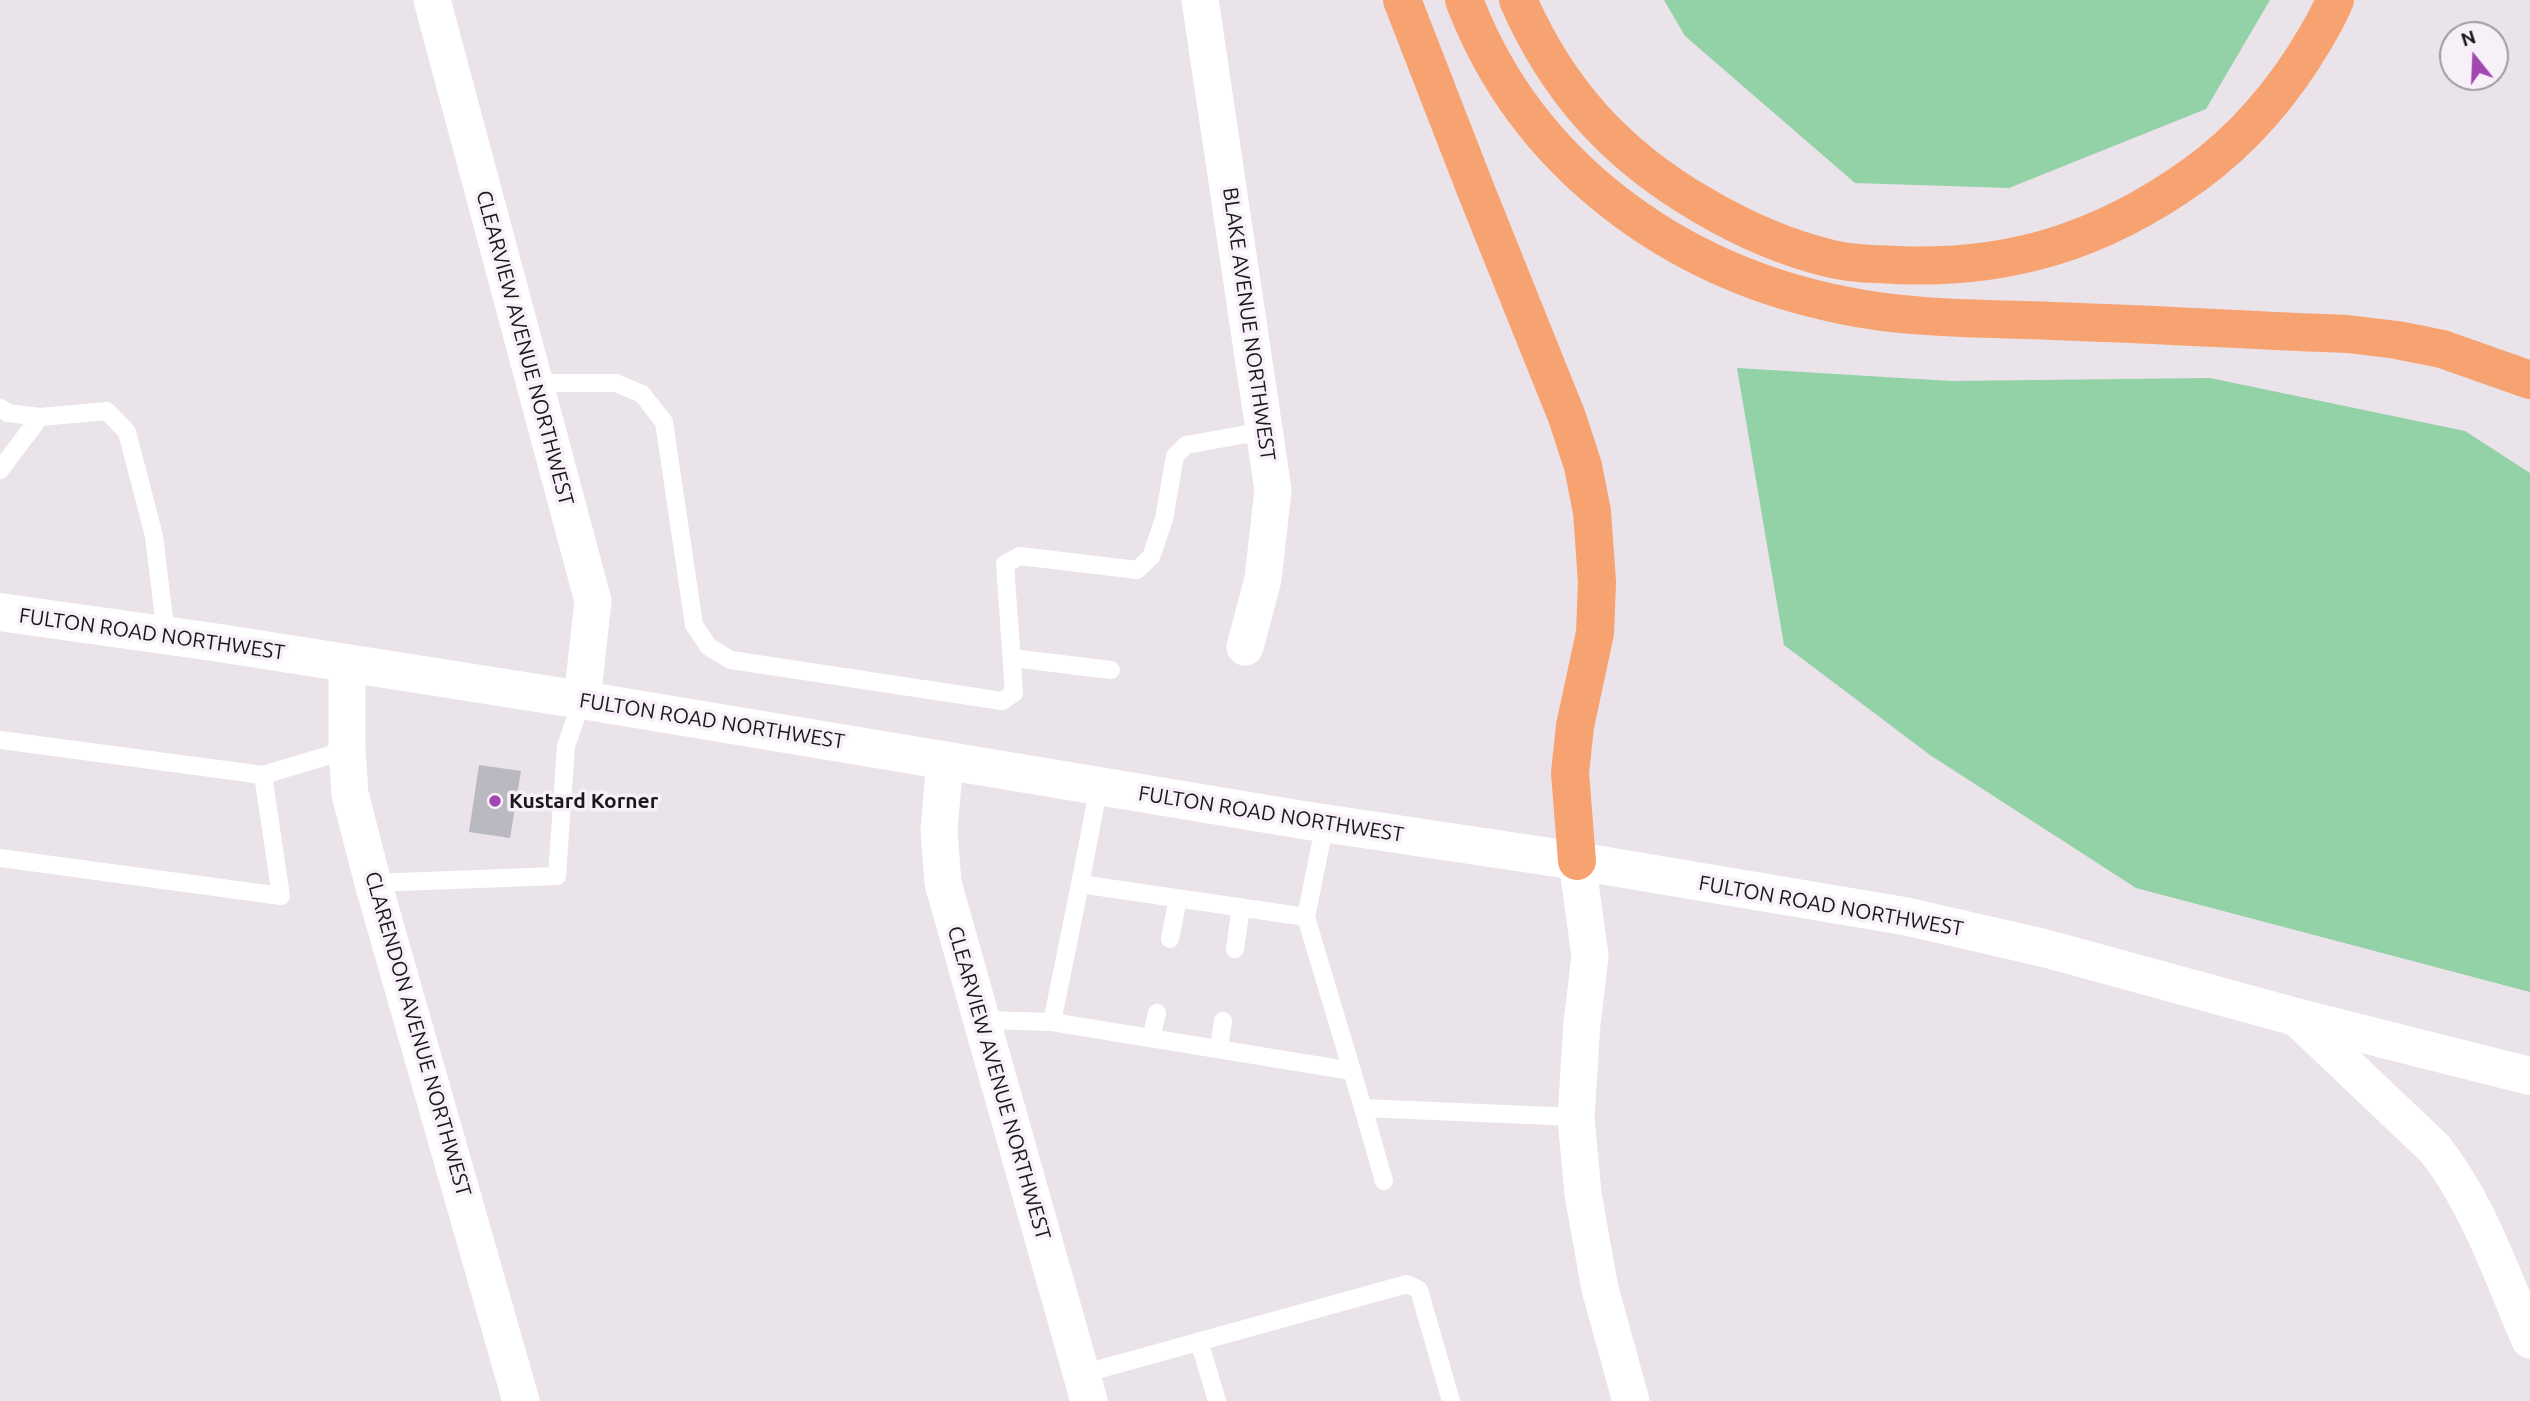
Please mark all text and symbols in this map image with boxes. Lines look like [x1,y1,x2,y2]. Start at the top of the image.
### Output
north arrow [2439,21,2509,91]
text: N [2458,25,2478,51]
street label: BLAKE AVENUE NORTHWEST [1217,186,1281,462]
street label: CLEARVIEW AVENUE NORTHWEST [471,188,579,508]
street label: FULTON ROAD NORTHWEST [17,603,287,665]
street label: FULTON ROAD NORTHWEST [578,688,846,754]
street label: FULTON ROAD NORTHWEST [1137,781,1405,847]
place label: Kustard Korner [509,788,658,814]
marker: Kustard Korner [487,793,503,809]
street label: CLARENDON AVENUE NORTHWEST [359,869,477,1199]
street label: FULTON ROAD NORTHWEST [1697,870,1965,942]
street label: CLEARVIEW AVENUE NORTHWEST [942,923,1056,1243]

